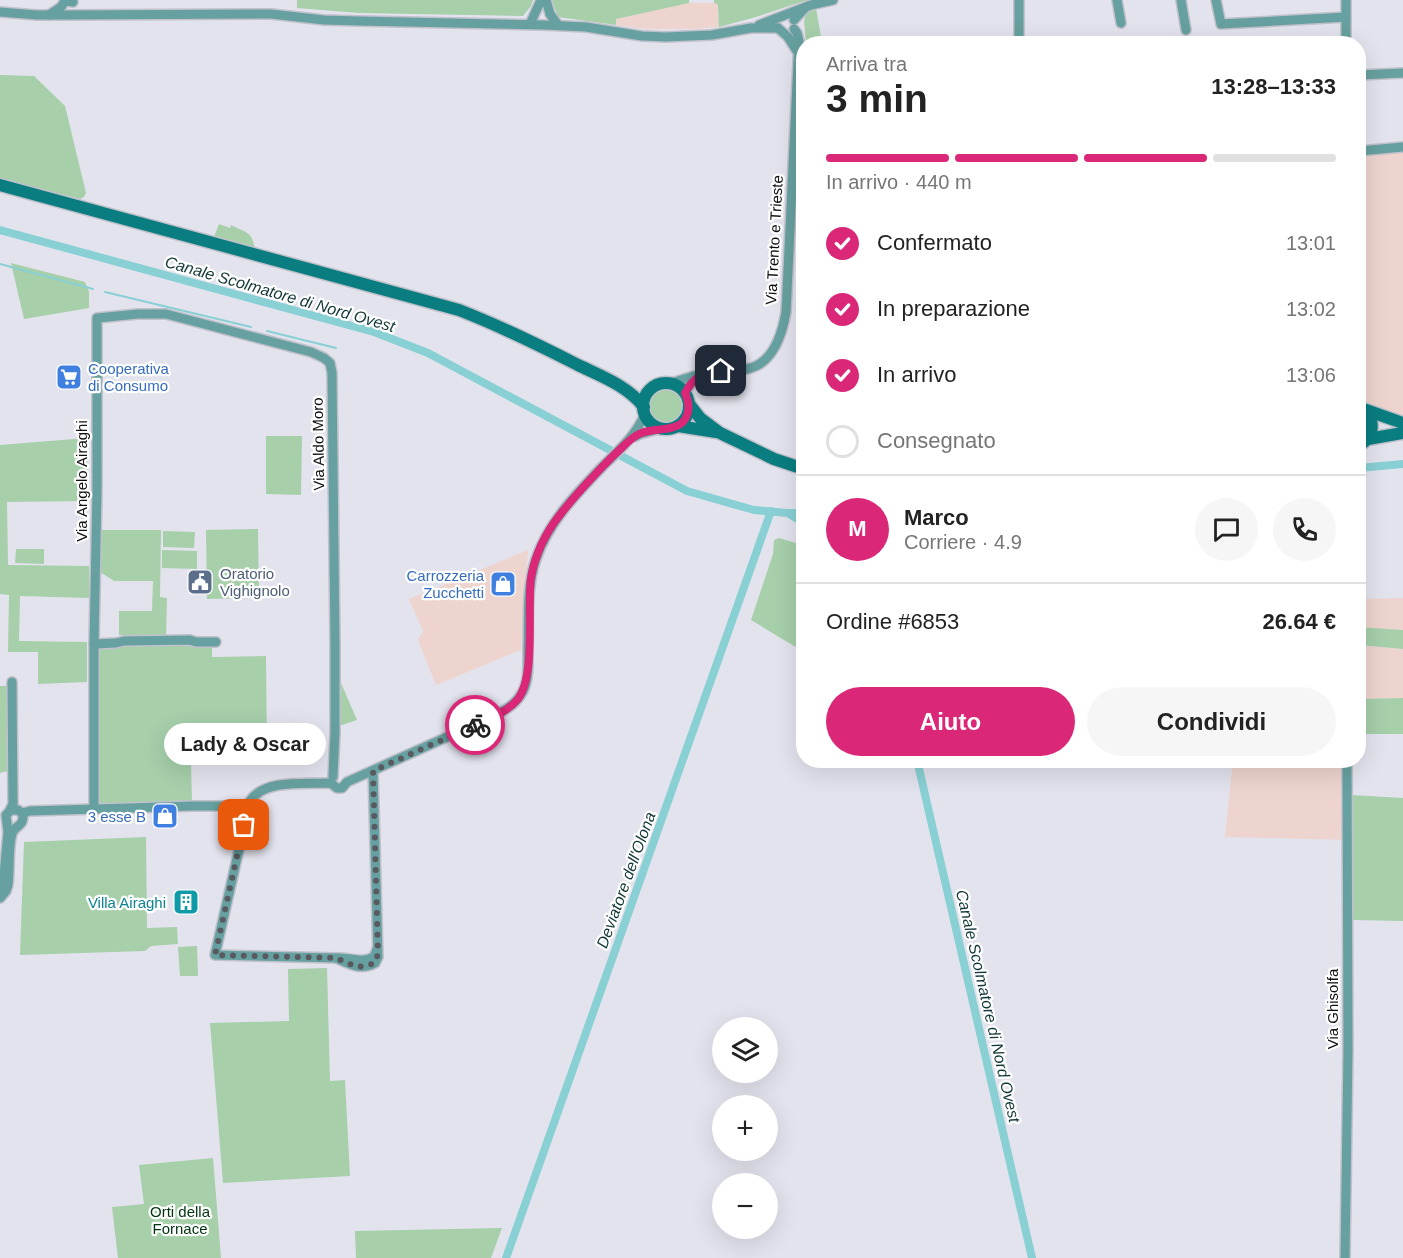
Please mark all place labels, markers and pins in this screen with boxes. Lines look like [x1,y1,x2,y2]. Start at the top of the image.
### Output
pin [695,345,746,396]
place label: Cooperativa di Consumo [88,360,170,394]
supermarket icon: Cooperativa di Consumo [54,362,84,392]
place label: Oratorio Vighignolo [220,565,290,599]
public building icon: Oratorio Vighignolo [185,567,215,597]
place label: Carrozzeria Zucchetti [406,567,485,601]
shop icon: Carrozzeria Zucchetti [488,569,518,599]
callout: Lady & Oscar [163,723,325,765]
pin [218,799,269,850]
shop icon: 3 esse B [150,801,180,831]
place label: 3 esse B [88,808,146,825]
building icon: Villa Airaghi [171,887,201,917]
place label: Villa Airaghi [88,894,166,911]

